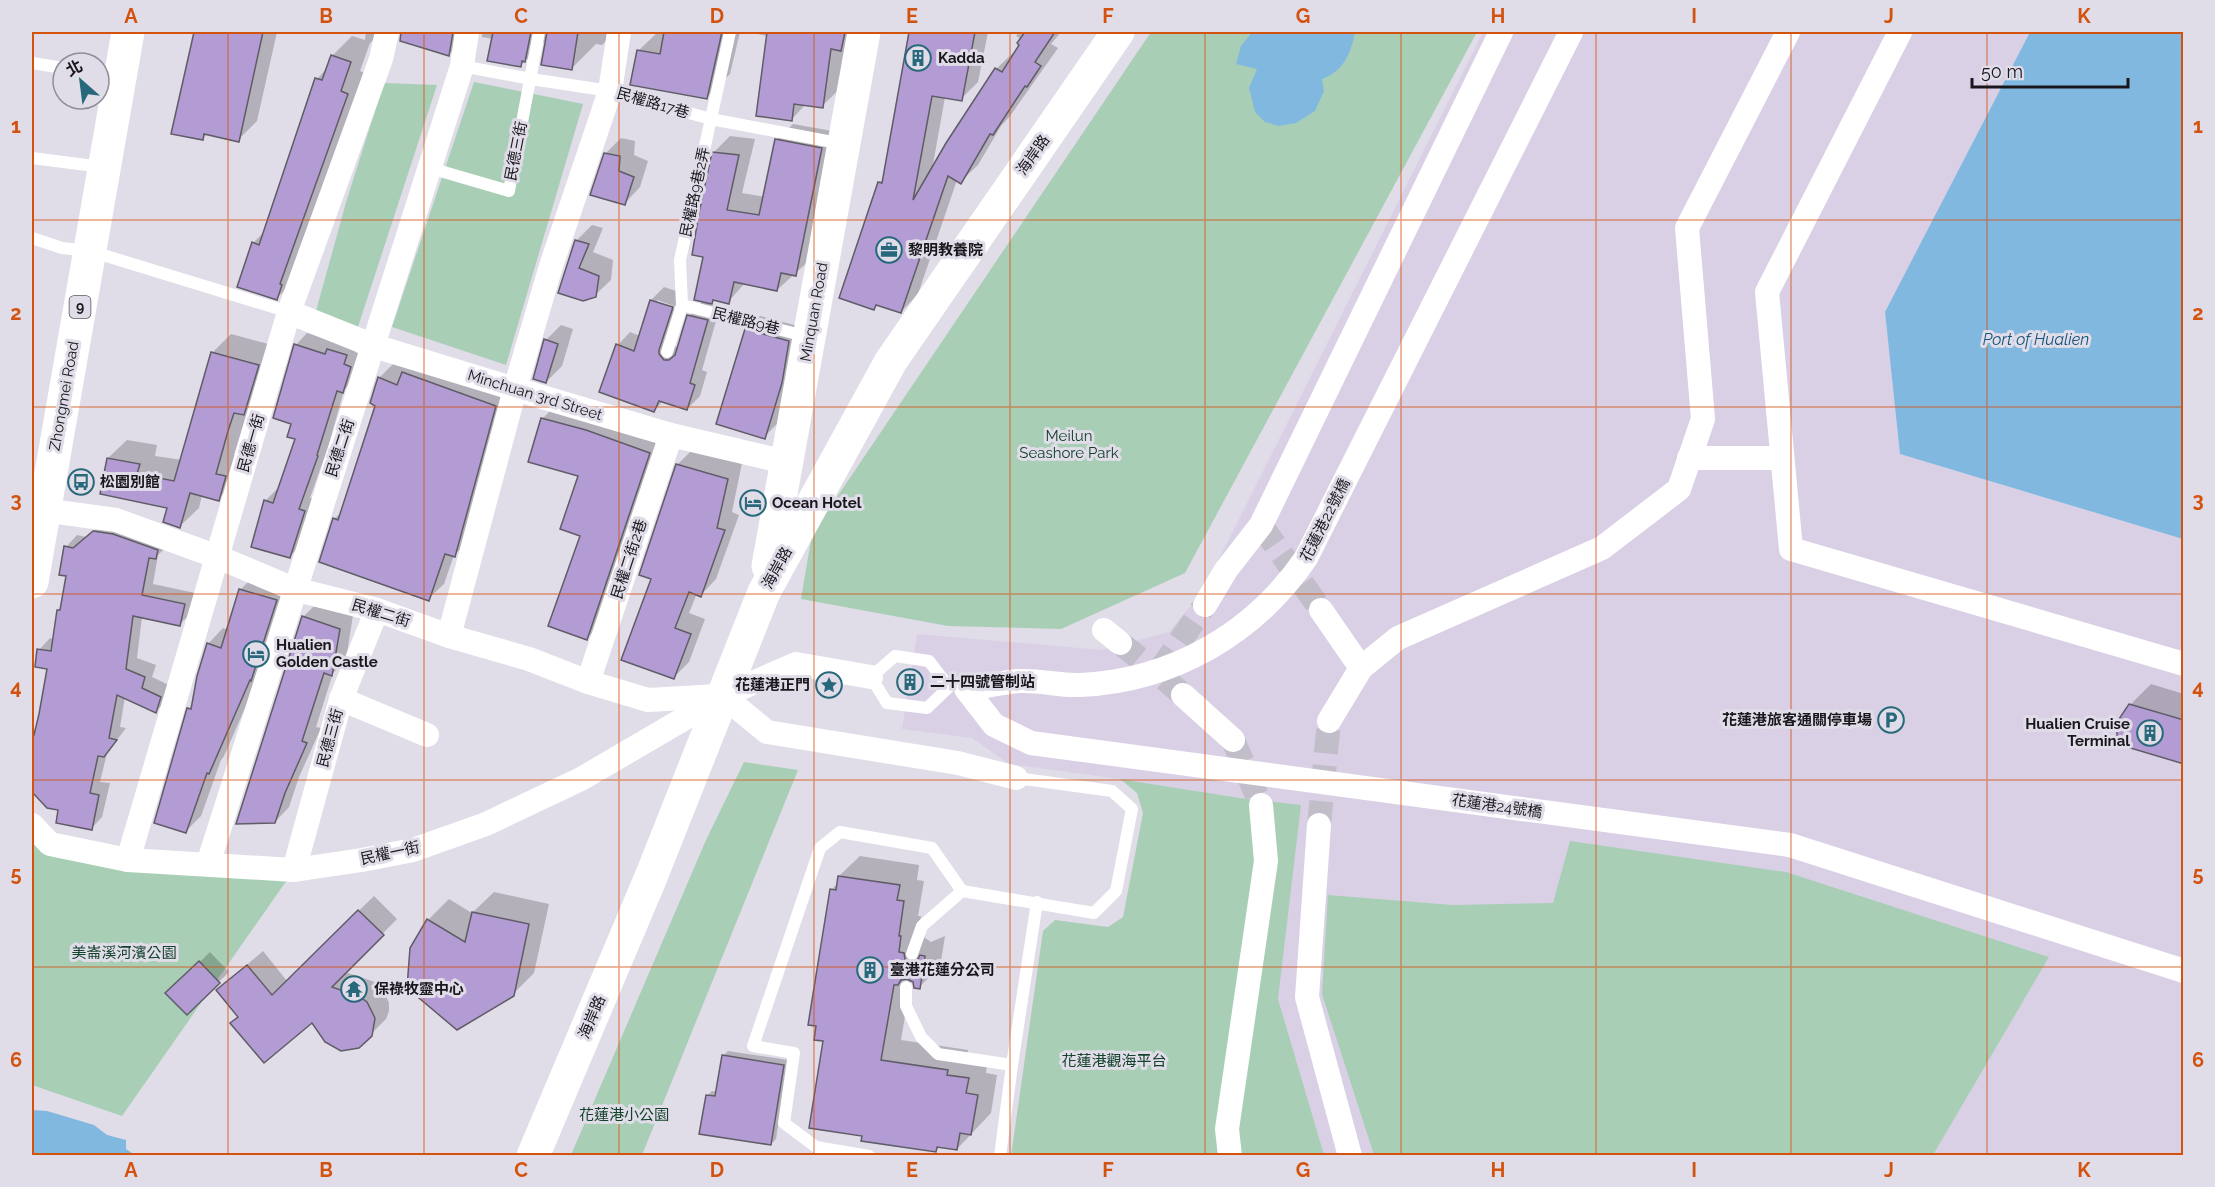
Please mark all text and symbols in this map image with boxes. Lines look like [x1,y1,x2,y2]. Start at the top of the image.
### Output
text: A [124,4,138,28]
text: B [319,4,333,28]
text: C [514,4,528,28]
text: D [710,4,724,28]
text: E [906,4,918,28]
text: F [1102,4,1114,28]
text: G [1296,4,1310,28]
text: H [1491,4,1505,28]
text: I [1691,4,1697,28]
text: J [1884,4,1894,28]
text: K [2077,4,2091,28]
building icon: Kadda [903,43,933,73]
place label: Kadda [938,49,985,67]
north arrow [51,51,111,111]
scale bar [1972,51,2128,89]
text: 北 [63,56,86,80]
text: 50 m [1981,61,2023,82]
street label: 民權路17巷 [615,84,691,122]
text: 1 [11,114,21,138]
text: 1 [2193,114,2203,138]
street label: 民德三街 [501,120,531,182]
street label: 海岸路 [1013,131,1053,179]
street label: 民權路9巷2弄 [677,145,713,239]
office icon: 黎明教養院 [874,235,904,265]
place label: 黎明教養院 [908,241,983,259]
street label: Minquan Road [796,261,832,363]
road number: 9 [70,296,90,318]
text: 2 [10,301,22,325]
text: 2 [2192,301,2204,325]
street label: 民權路9巷 [710,304,782,338]
water label: Port of Hualien [1983,330,2089,349]
street label: Zhongmei Road [46,340,82,452]
street label: Minchuan 3rd Street [466,366,604,424]
street label: 民德一街 [234,412,268,474]
street label: 民德二街 [322,417,358,479]
park label: Meilun Seashore Park [1019,427,1119,462]
bus stop icon: 松園別館 [66,467,96,497]
place label: 松園別館 [100,473,160,491]
street label: 花蓮港22號橋 [1296,476,1354,564]
text: 3 [10,488,22,512]
hotel icon: Ocean Hotel [738,488,768,518]
text: 3 [2192,488,2204,512]
place label: Ocean Hotel [772,494,862,512]
street label: 民權二街2巷 [608,517,650,601]
street label: 海岸路 [758,544,796,592]
street label: 民權二街 [350,596,412,630]
place label: Hualien Golden Castle [276,636,378,671]
hotel icon: Hualien Golden Castle [241,639,271,669]
building icon: 二十四號管制站 [895,667,925,697]
place icon: 花蓮港正門 [814,670,844,700]
place label: 二十四號管制站 [930,673,1035,691]
text: 4 [10,675,22,699]
text: 4 [2192,675,2204,699]
place label: 花蓮港正門 [735,676,810,694]
parking icon: 花蓮港旅客通關停車場 [1876,705,1906,735]
street label: 民德三街 [314,707,346,769]
place label: 花蓮港旅客通關停車場 [1722,711,1872,729]
place label: Hualien Cruise Terminal [2025,715,2130,750]
building icon: Hualien Cruise Terminal [2135,718,2165,748]
street label: 花蓮港24號橋 [1451,791,1543,821]
street label: 民權一街 [359,838,421,868]
text: 5 [10,862,22,886]
text: 5 [2192,862,2204,886]
park label: 美崙溪河濱公園 [71,944,177,962]
building icon: 臺港花蓮分公司 [855,955,885,985]
place label: 臺港花蓮分公司 [890,961,995,979]
temple icon: 保祿牧靈中心 [339,974,369,1004]
place label: 保祿牧靈中心 [374,980,464,998]
street label: 海岸路 [575,993,609,1041]
text: 6 [10,1048,22,1072]
text: 6 [2192,1048,2204,1072]
park label: 花蓮港觀海平台 [1061,1052,1167,1070]
park label: 花蓮港小公園 [579,1106,669,1124]
text: A [124,1158,138,1182]
text: B [319,1158,333,1182]
text: C [514,1158,528,1182]
text: D [710,1158,724,1182]
text: E [906,1158,918,1182]
text: F [1102,1158,1114,1182]
text: G [1296,1158,1310,1182]
text: H [1491,1158,1505,1182]
text: I [1691,1158,1697,1182]
text: J [1884,1158,1894,1182]
text: K [2077,1158,2091,1182]

